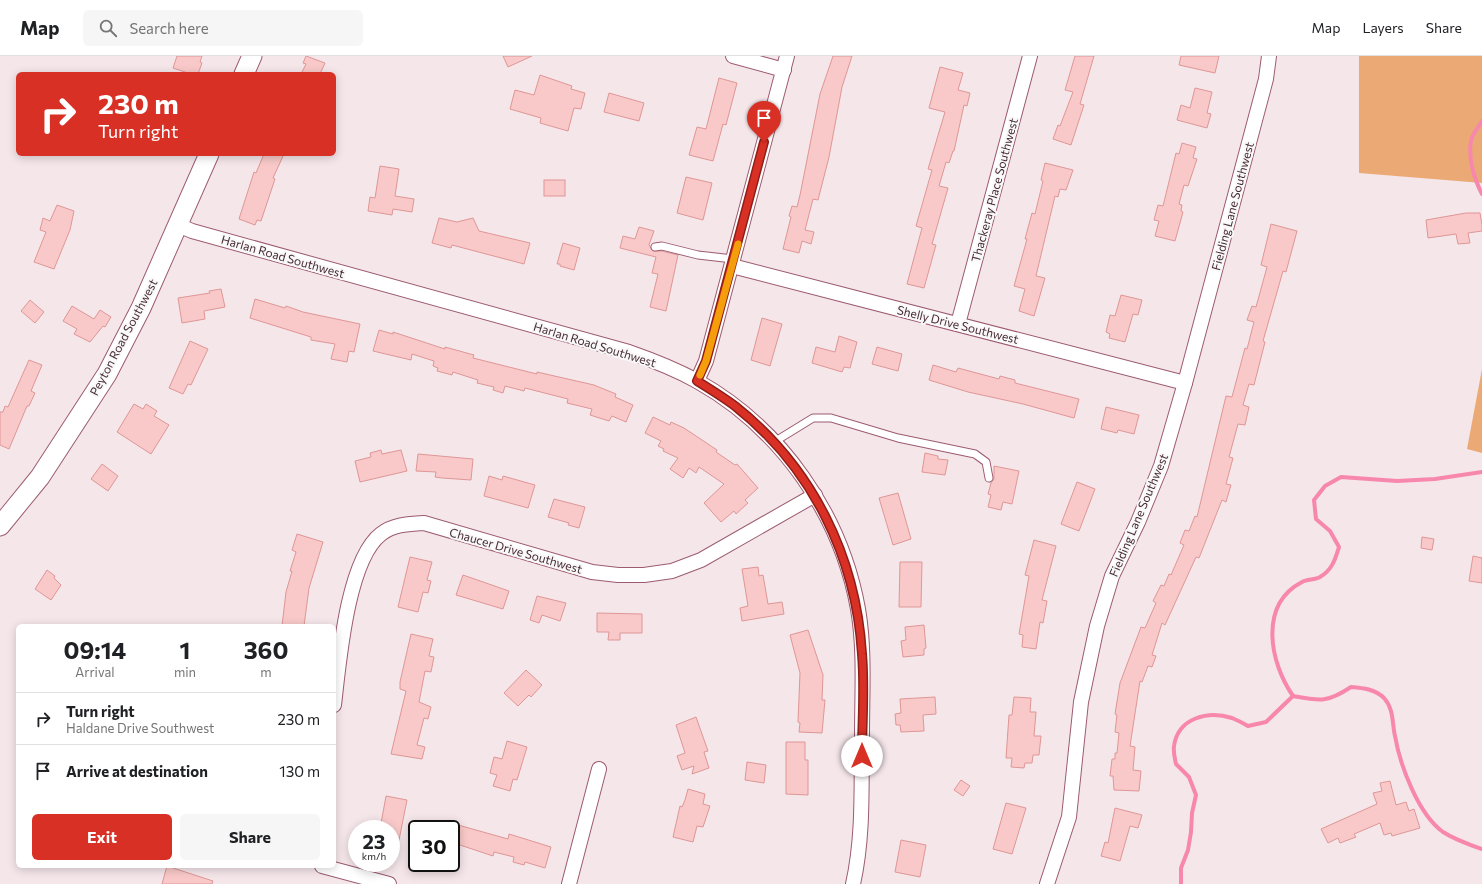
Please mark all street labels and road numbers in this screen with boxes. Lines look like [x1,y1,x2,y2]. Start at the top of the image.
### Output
street label: Thackeray Place Southwest [968,116,1020,264]
street label: Fielding Lane Southwest [1208,140,1256,272]
street label: Harlan Road Southwest [220,232,346,280]
street label: Peyton Road Southwest [86,276,160,398]
street label: Shelly Drive Southwest [896,302,1020,346]
street label: Harlan Road Southwest [532,319,658,369]
street label: Fielding Lane Southwest [1106,451,1170,579]
street label: Chaucer Drive Southwest [448,524,584,576]

